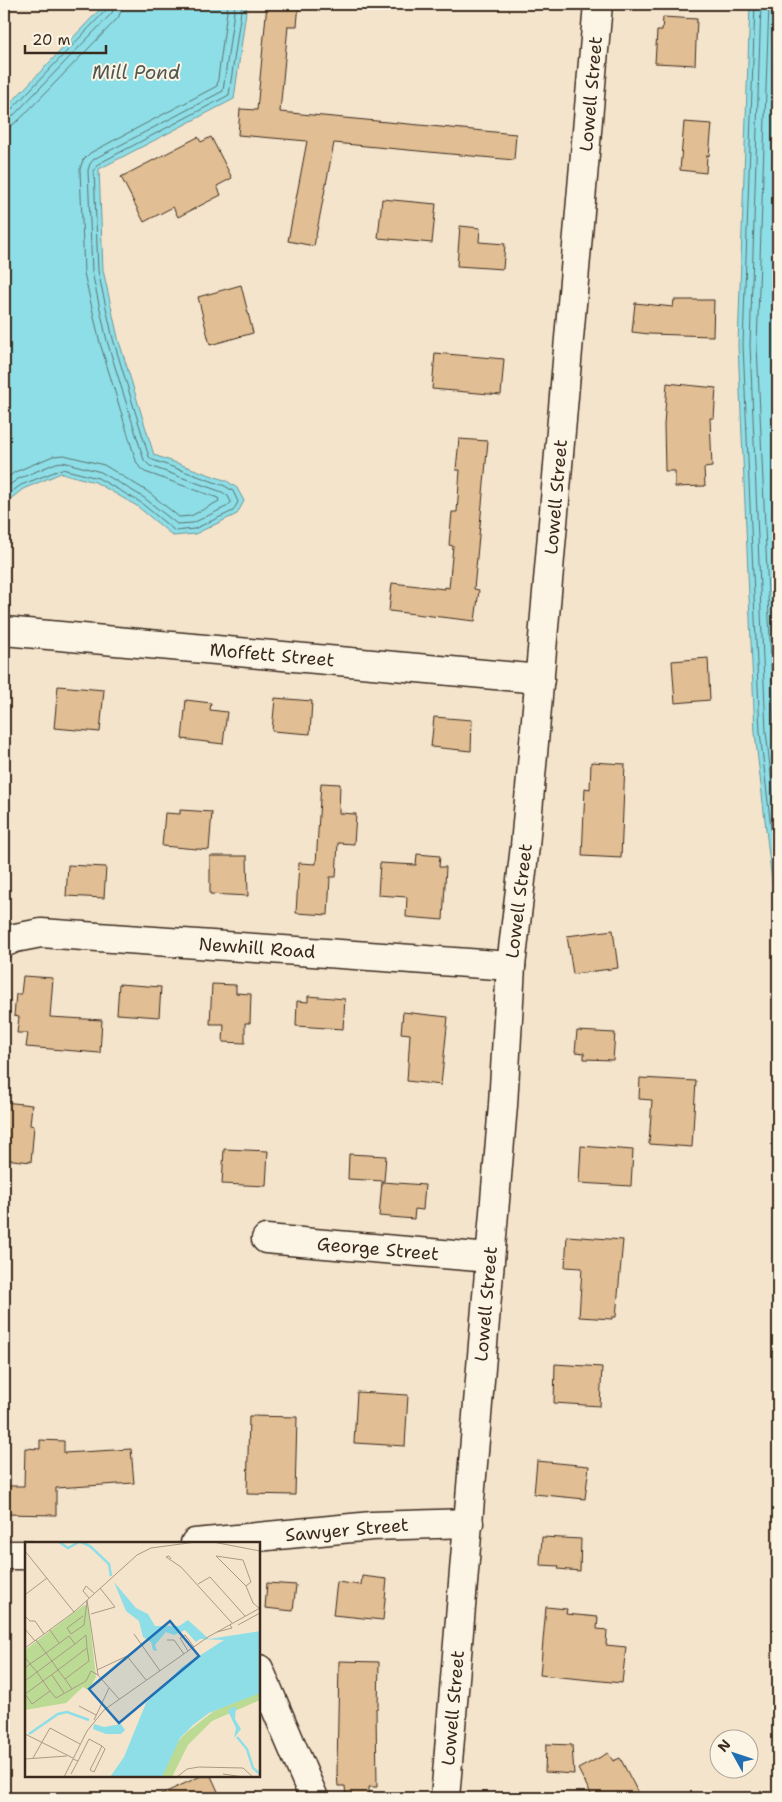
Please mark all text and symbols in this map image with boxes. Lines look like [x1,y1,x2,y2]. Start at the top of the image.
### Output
scale bar [25,22,106,54]
text: 20 m [32,30,71,50]
street label: Lowell Street [574,35,608,153]
water label: Mill Pond [92,60,180,85]
street label: Lowell Street [539,438,573,556]
street label: Moffett Street [209,638,335,672]
street label: Lowell Street [500,842,538,960]
street label: Newhill Road [198,932,316,964]
street label: George Street [316,1232,440,1266]
street label: Lowell Street [469,1245,503,1363]
street label: Sawyer Street [284,1513,410,1547]
inset map [25,1542,260,1777]
street label: Lowell Street [436,1649,470,1767]
north arrow [710,1730,760,1780]
text: N [714,1736,735,1756]

